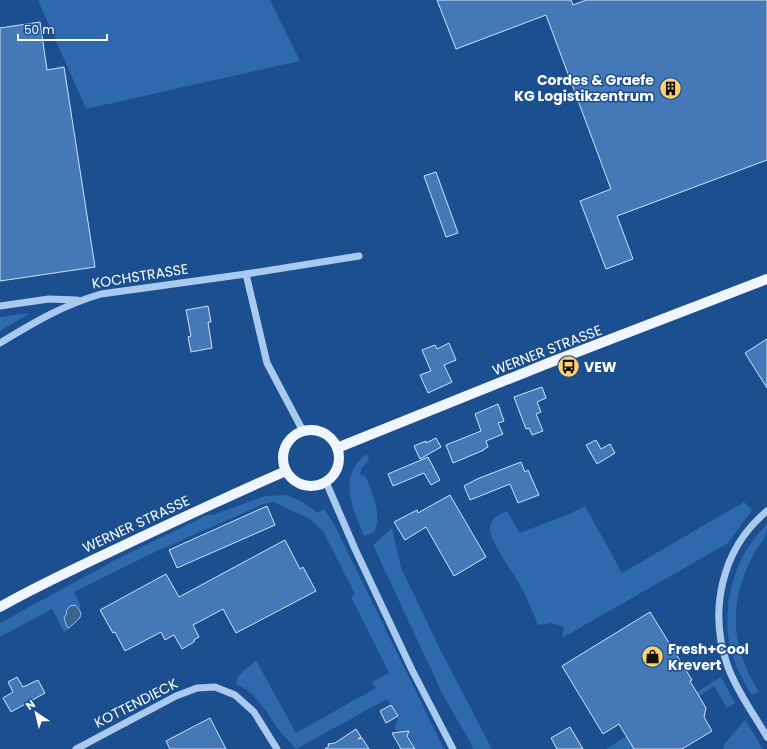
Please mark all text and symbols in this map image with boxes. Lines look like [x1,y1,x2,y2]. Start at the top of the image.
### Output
scale bar [18,16,107,42]
text: 50 m [24,21,55,38]
place label: Cordes & Graefe KG Logistikzentrum [514,70,654,106]
building icon: Cordes & Graefe KG Logistikzentrum [657,75,683,101]
street label: KOCHSTRASSE [90,259,190,293]
street label: WERNER STRASSE [489,320,605,380]
bus stop icon: VEW [556,354,582,380]
place label: VEW [584,357,617,377]
street label: WERNER STRASSE [79,490,193,558]
place label: Fresh+Cool Krevert [668,639,749,675]
shop icon: Fresh+Cool Krevert [640,644,666,670]
street label: KOTTENDIECK [91,673,182,733]
north arrow [16,693,56,733]
text: N [22,696,38,714]

